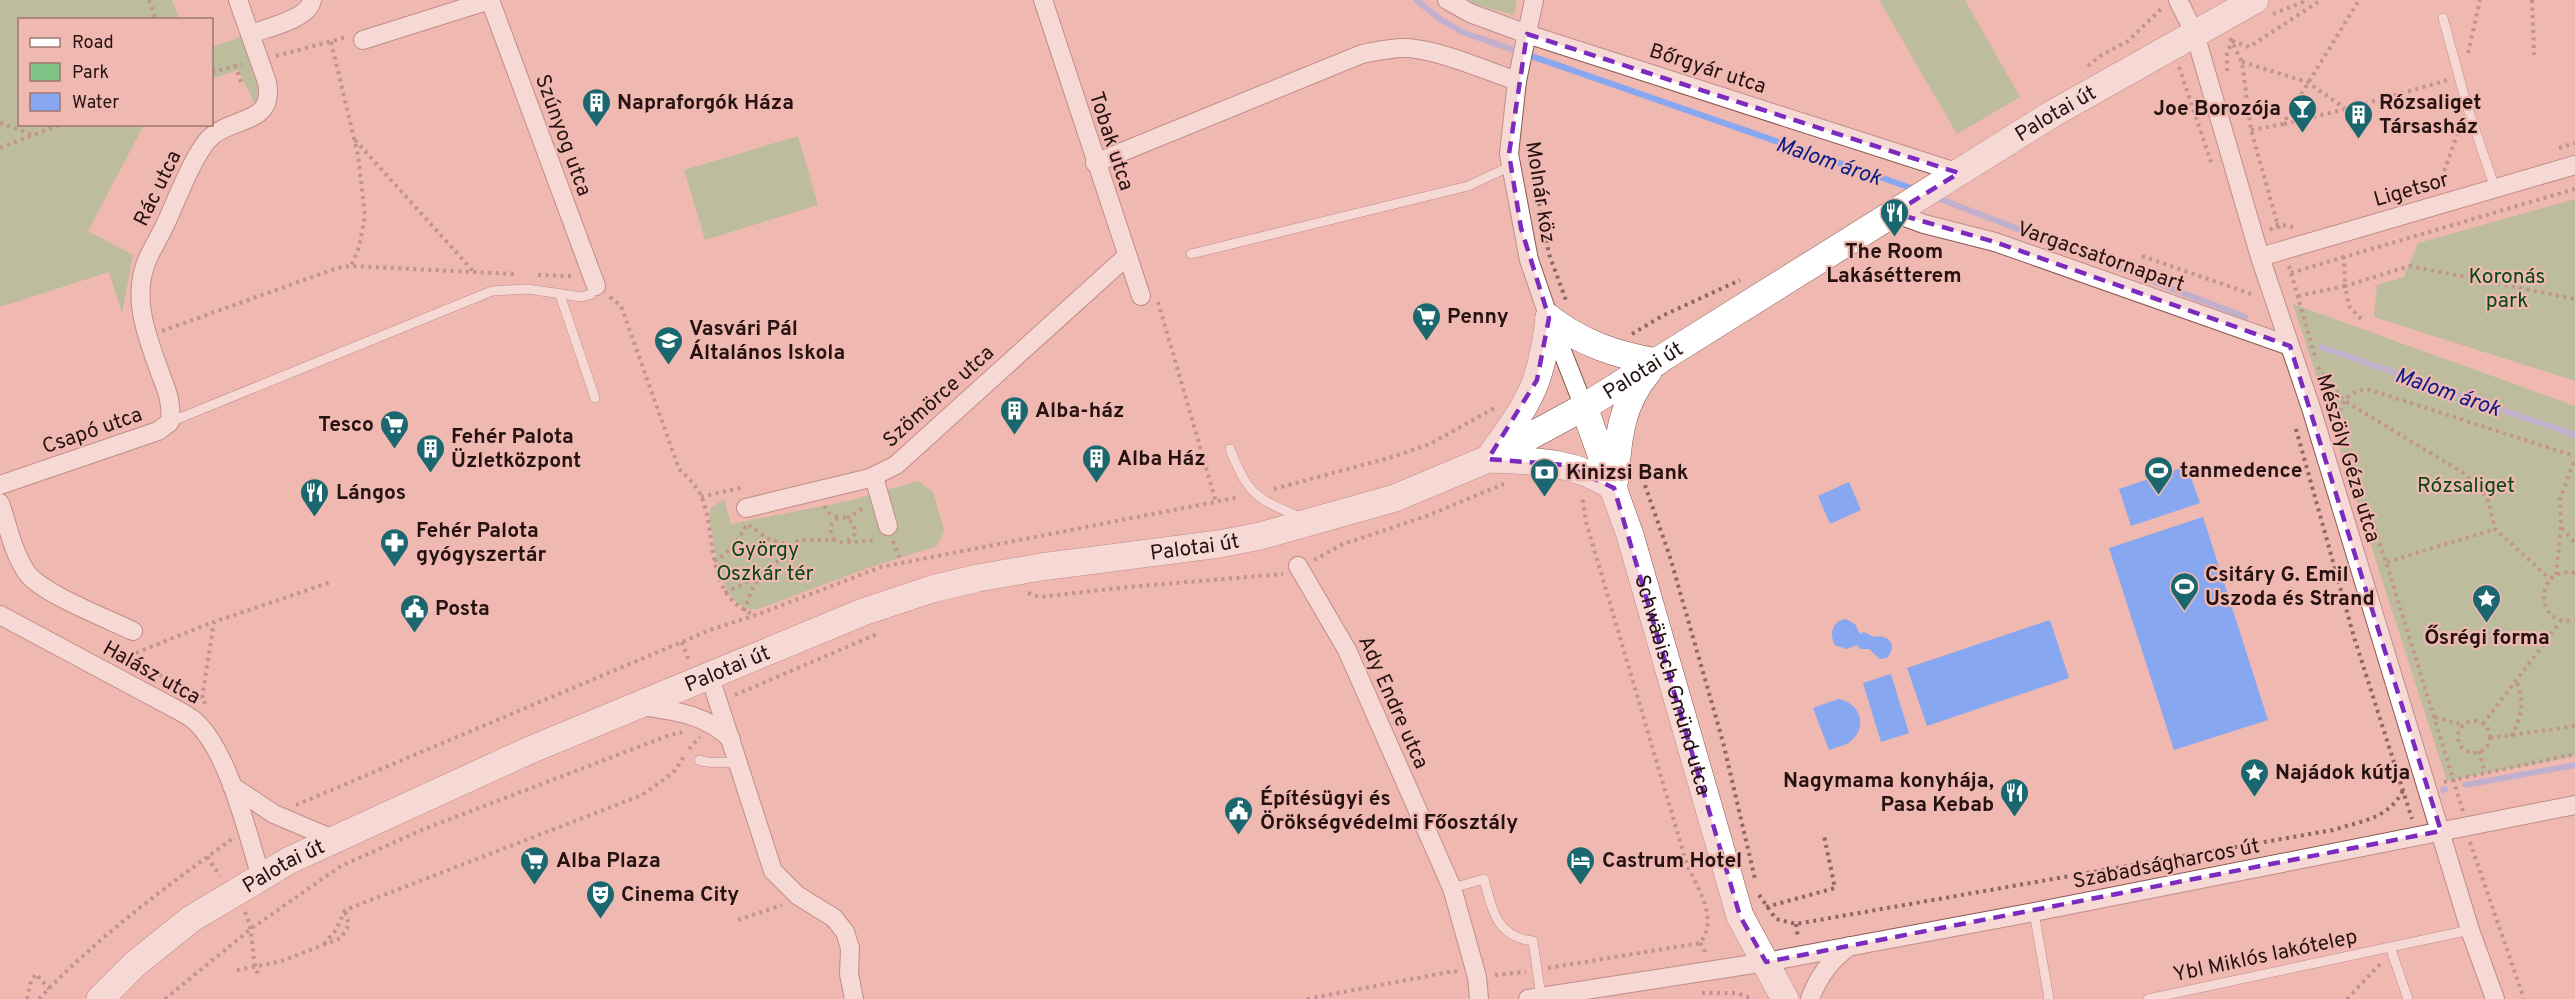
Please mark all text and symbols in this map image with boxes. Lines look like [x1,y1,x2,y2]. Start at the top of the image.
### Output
legend [18,18,213,126]
text: Road [72,32,114,55]
street label: Bőrgyár utca [1646,38,1769,101]
text: Park [72,62,109,85]
street label: Szúnyog utca [528,71,597,200]
street label: Palotai út [2010,80,2101,149]
building icon: Napraforgók Háza [580,86,612,128]
street label: Tobak utca [1082,89,1139,194]
place label: Napraforgók Háza [617,90,794,117]
place label: Rózsaliget Társasház [2379,90,2482,141]
text: Water [72,92,119,115]
bar icon: Joe Borozója [2286,92,2318,134]
place label: Joe Borozója [2153,96,2281,123]
building icon: Rózsaliget Társasház [2342,98,2374,140]
water label: Malom árok [1772,132,1885,193]
street label: Molnár köz [1518,139,1561,245]
street label: Rác utca [128,146,188,231]
street label: Ligetsor [2371,167,2452,214]
restaurant icon: The Room Lakásétterem [1878,196,1910,238]
street label: Vargacsatornapart [2013,216,2188,299]
place label: The Room Lakásétterem [1826,239,1962,290]
park label: Koronás park [2469,264,2545,315]
supermarket icon: Penny [1410,300,1442,342]
place label: Penny [1447,304,1509,331]
place label: Vasvári Pál Általános Iskola [689,316,845,367]
school or university icon: Vasvári Pál Általános Iskola [652,324,684,366]
street label: Palotai út [1598,336,1689,407]
street label: Szömörce utca [878,340,1000,454]
water label: Malom árok [2391,363,2504,424]
street label: Mészöly Géza utca [2309,371,2386,546]
building icon: Alba-ház [998,394,1030,436]
place label: Alba-ház [1035,398,1124,425]
street label: Csapó utca [39,402,146,461]
supermarket icon: Tesco [379,408,411,450]
place label: Tesco [318,412,374,439]
place label: Fehér Palota Üzletközpont [451,424,581,475]
building icon: Fehér Palota Üzletközpont [414,432,446,474]
building icon: Alba Ház [1080,442,1112,484]
place label: Alba Ház [1117,446,1206,473]
sports icon: tanmedence [2143,454,2175,496]
bank icon: Kinizsi Bank [1529,456,1561,498]
place label: tanmedence [2180,458,2303,485]
place label: Kinizsi Bank [1566,460,1689,487]
park label: Rózsaliget [2417,473,2515,500]
restaurant icon: Lángos [299,476,331,518]
place label: Lángos [336,480,406,507]
place label: Fehér Palota gyógyszertár [416,518,546,569]
pharmacy icon: Fehér Palota gyógyszertár [379,526,411,568]
street label: Palotai út [1149,528,1242,568]
park label: György Oszkár tér [716,537,814,588]
place label: Csitáry G. Emil Uszoda és Strand [2205,562,2375,613]
sports icon: Csitáry G. Emil Uszoda és Strand [2168,570,2200,612]
street label: Schwäbisch Gmünd utca [1627,572,1716,799]
place icon: Ősrégi forma [2471,582,2503,624]
public building icon: Posta [398,592,430,634]
place label: Posta [435,596,490,623]
place label: Ősrégi forma [2424,624,2550,652]
street label: Ady Endre utca [1351,632,1434,773]
street label: Halász utca [98,635,205,711]
street label: Palotai út [681,640,774,699]
place icon: Najádok kútja [2238,756,2270,798]
place label: Najádok kútja [2275,760,2410,787]
place label: Nagymama konyhája, Pasa Kebab [1783,768,1994,819]
restaurant icon: Nagymama konyhája, Pasa Kebab [1999,776,2031,818]
place label: Építésügyi és Örökségvédelmi Főosztály [1260,785,1518,837]
public building icon: Építésügyi és Örökségvédelmi Főosztály [1223,794,1255,836]
street label: Szabadságharcos út [2071,833,2262,896]
street label: Palotai út [238,834,329,900]
supermarket icon: Alba Plaza [519,844,551,886]
hotel icon: Castrum Hotel [1565,844,1597,886]
place label: Alba Plaza [556,848,661,875]
place label: Castrum Hotel [1602,848,1742,875]
theatre icon: Cinema City [584,878,616,920]
place label: Cinema City [621,882,739,909]
street label: Ybl Miklós lakótelep [2171,924,2360,989]

